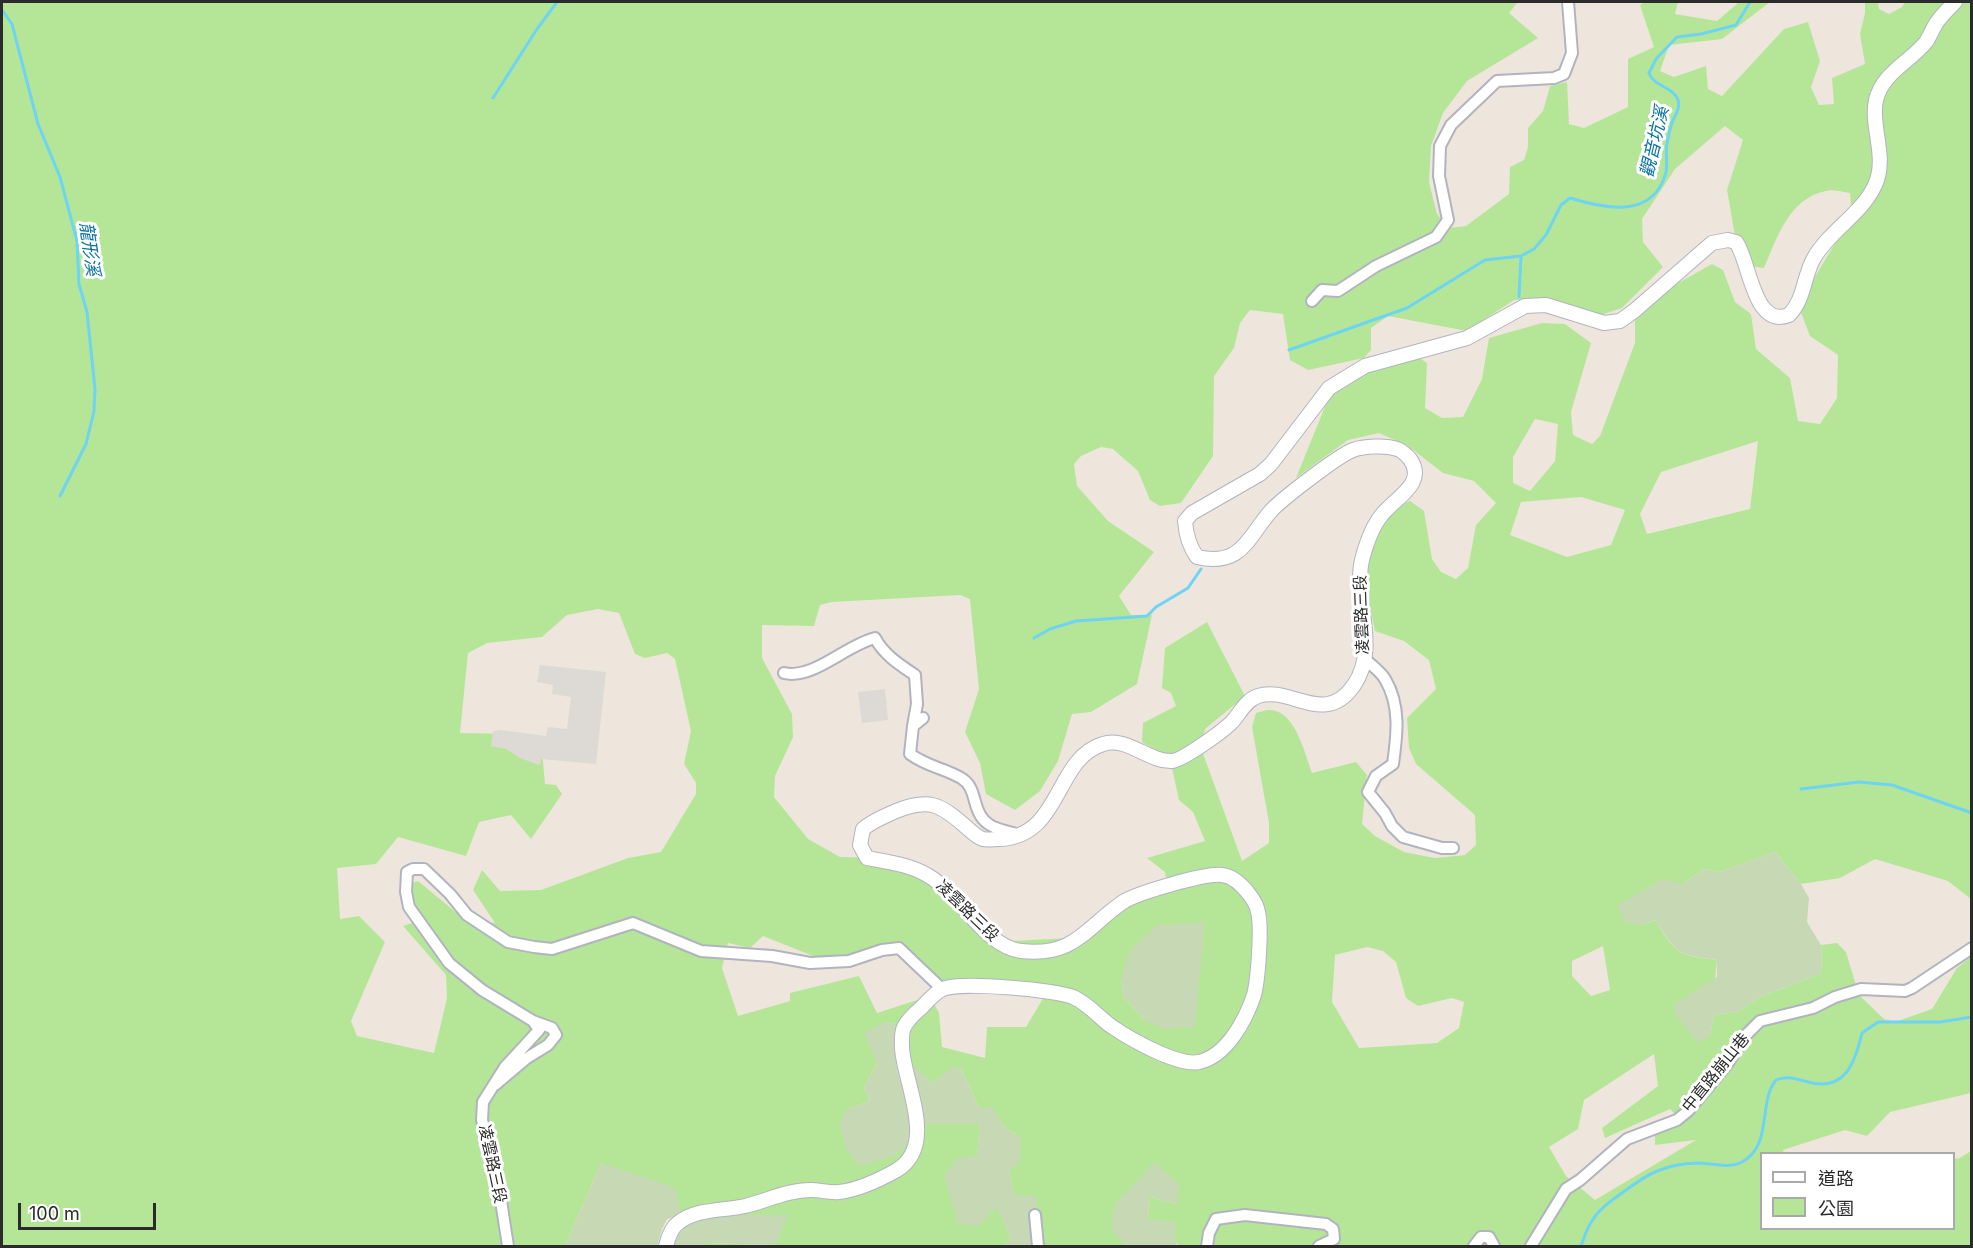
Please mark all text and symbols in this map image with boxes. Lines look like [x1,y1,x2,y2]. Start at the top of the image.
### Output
water label: 觀音坑溪 [1636,104,1674,180]
water label: 龍形溪 [75,221,103,277]
street label: 凌雲路三段 [1351,575,1373,655]
street label: 凌雲路三段 [932,876,1002,946]
street label: 中直路崩山巷 [1678,1030,1754,1116]
street label: 凌雲路三段 [474,1123,510,1205]
legend [1760,1152,1955,1230]
text: 道路 [1818,1168,1854,1189]
scale bar [21,1191,159,1229]
text: 公園 [1818,1198,1854,1219]
text: 100 m [29,1203,80,1224]

